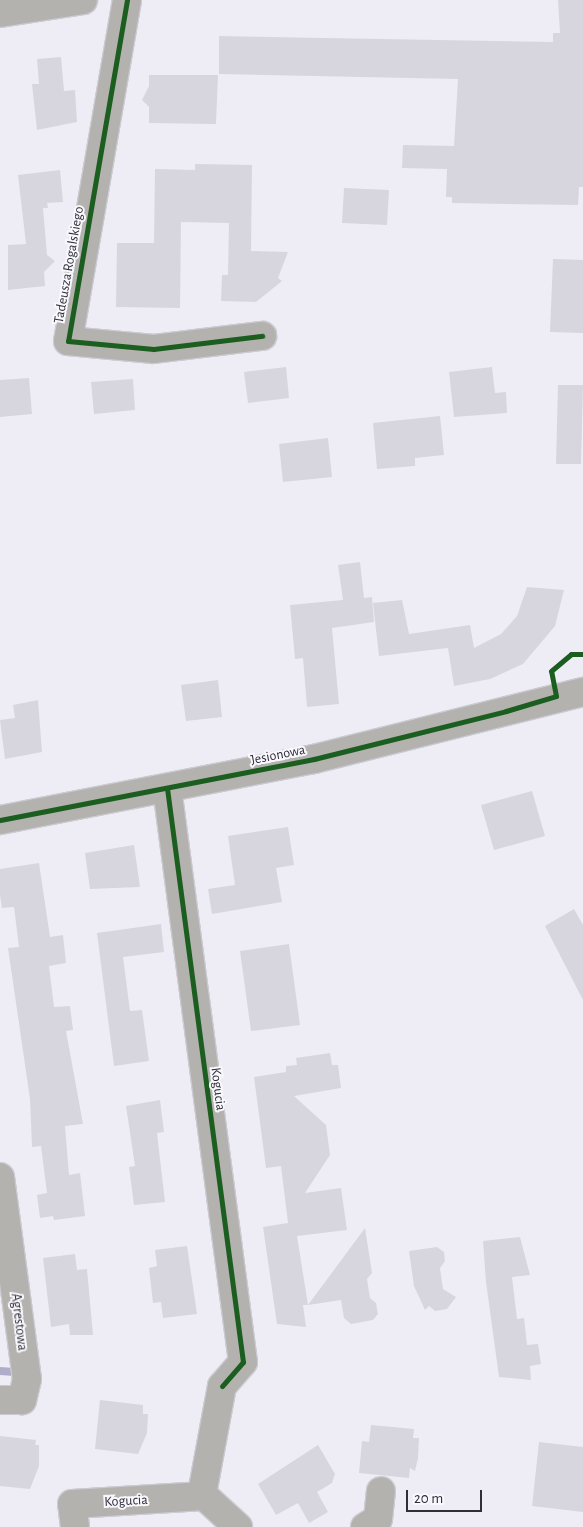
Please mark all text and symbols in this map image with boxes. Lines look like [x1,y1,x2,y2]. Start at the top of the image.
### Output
street label: Tadeusza Rogalskiego [50,205,88,325]
street label: Jesionowa [249,741,307,769]
street label: Kogucia [207,1066,229,1112]
street label: Agrestowa [7,1292,31,1352]
scale bar [408,1480,484,1512]
street label: Kogucia [104,1491,148,1511]
text: 20 m [414,1491,443,1506]

